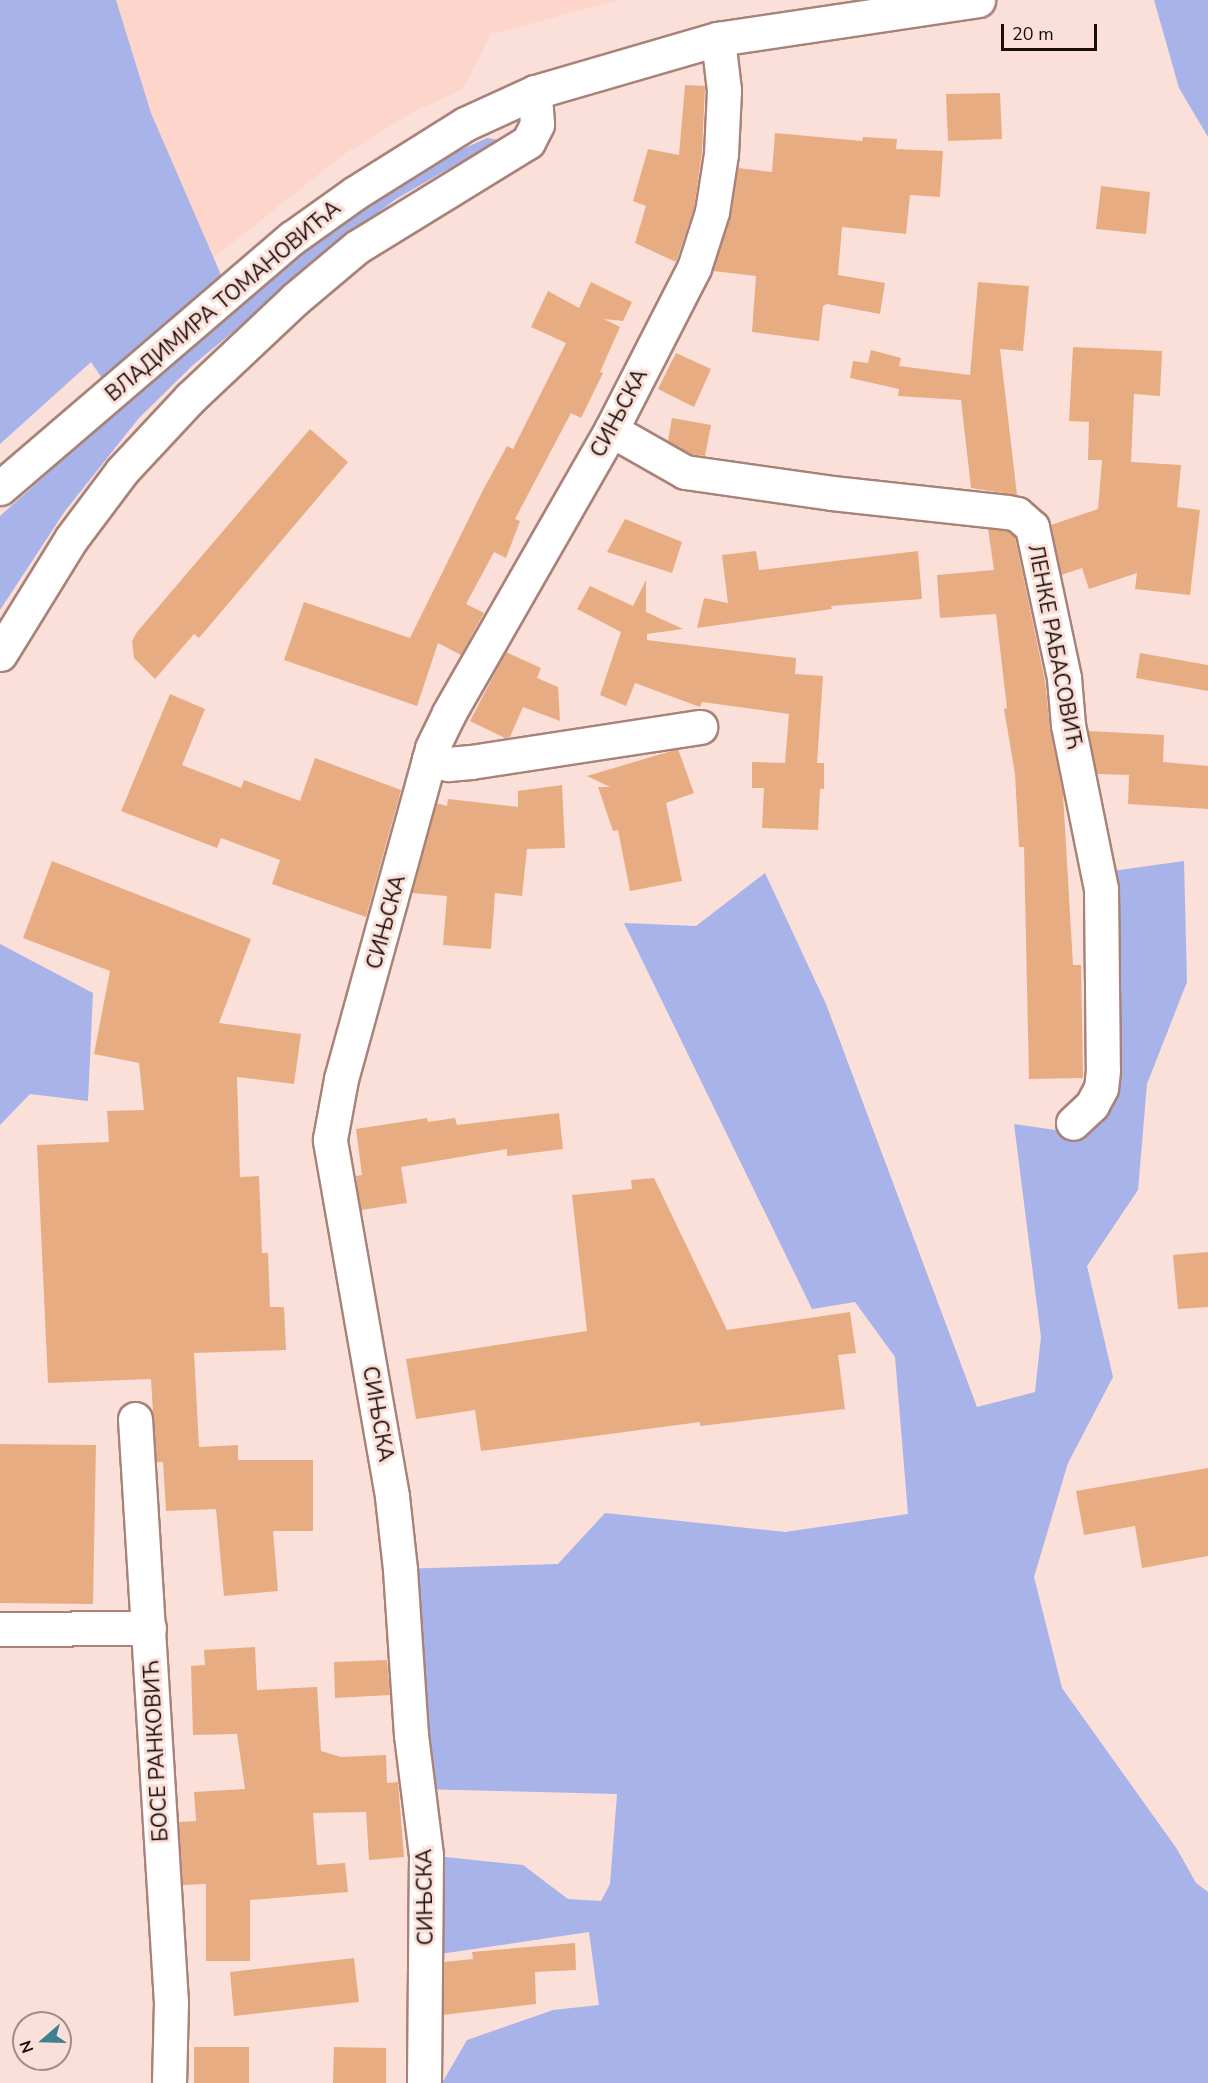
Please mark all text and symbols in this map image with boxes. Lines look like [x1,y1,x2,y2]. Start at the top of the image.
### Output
scale bar [1004,12,1100,50]
text: 20 m [1012,22,1054,46]
street label: ВЛАДИМИРА ТОМАНОВИЋА [100,195,346,407]
street label: СИЊСКА [585,364,653,462]
street label: ЛЕНКЕ РАБАСОВИЋ [1023,542,1087,752]
street label: СИЊСКА [361,872,411,972]
street label: СИЊСКА [357,1364,399,1464]
street label: БОСЕ РАНКОВИЋ [139,1660,173,1842]
street label: СИЊСКА [412,1848,438,1946]
north arrow [12,2011,72,2071]
text: N [15,2037,39,2056]

